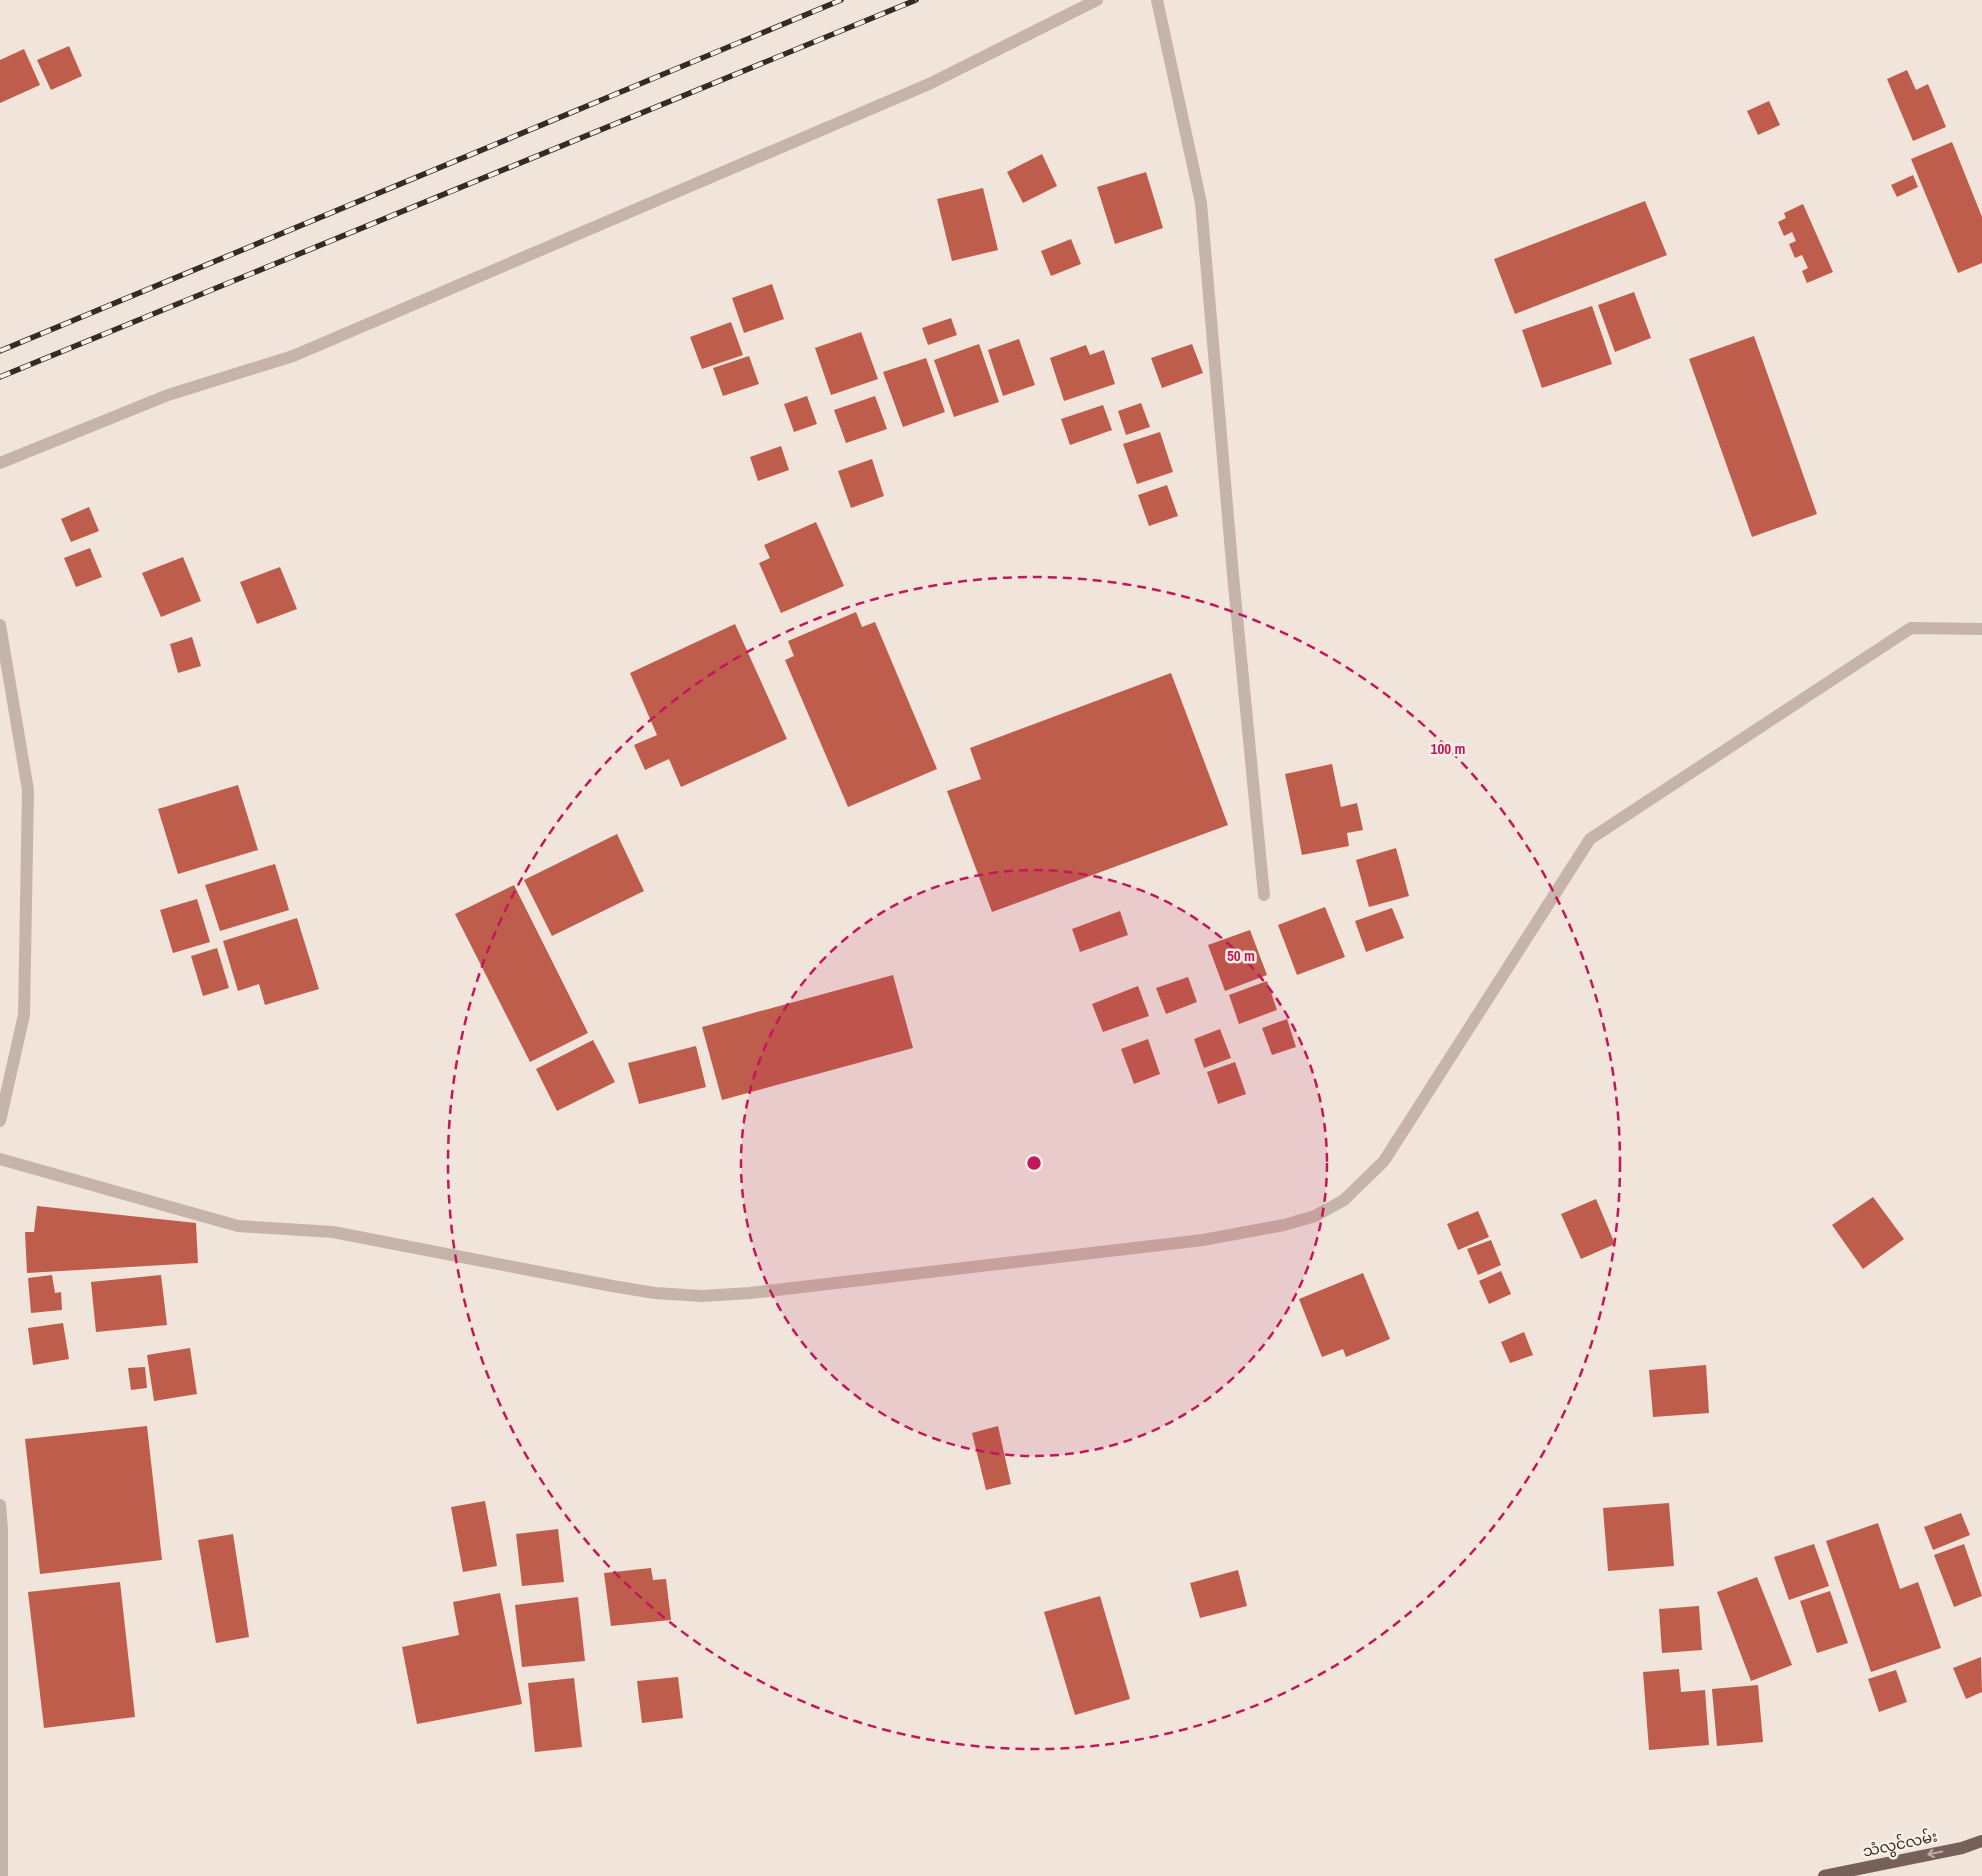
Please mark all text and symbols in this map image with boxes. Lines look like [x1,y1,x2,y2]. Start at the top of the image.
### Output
text: 100 m [1431,738,1465,759]
text: 50 m [1227,945,1255,966]
centre of rings [1025,1154,1043,1172]
street label: သံလွင်လမ်း [1861,1825,1939,1863]
one-way arrow [1927,1849,1943,1858]

